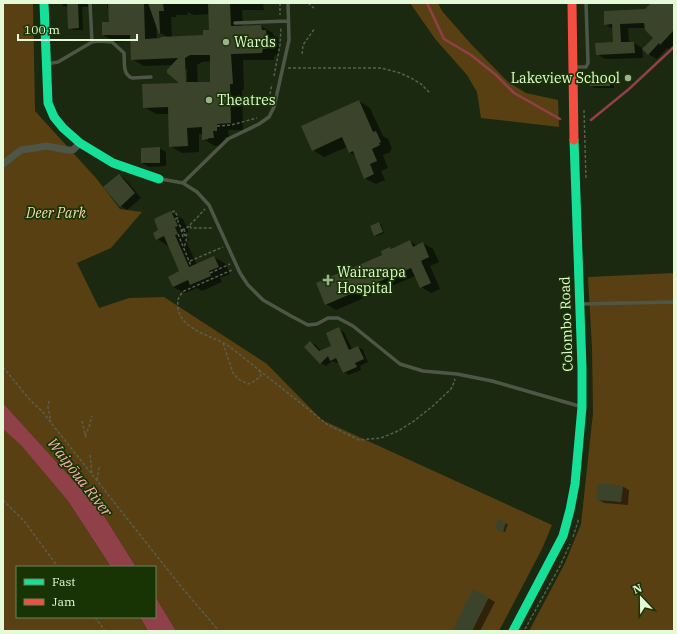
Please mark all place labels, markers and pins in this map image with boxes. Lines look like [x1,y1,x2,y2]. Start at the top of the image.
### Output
place label: Wards [234,33,276,51]
marker: Wards [221,37,231,47]
place label: Lakeview School [511,69,620,87]
marker: Lakeview School [623,73,633,83]
place label: Theatres [217,91,276,109]
marker: Theatres [204,95,214,105]
place label: Wairarapa Hospital [337,263,406,297]
marker: Wairarapa Hospital [322,274,334,286]

